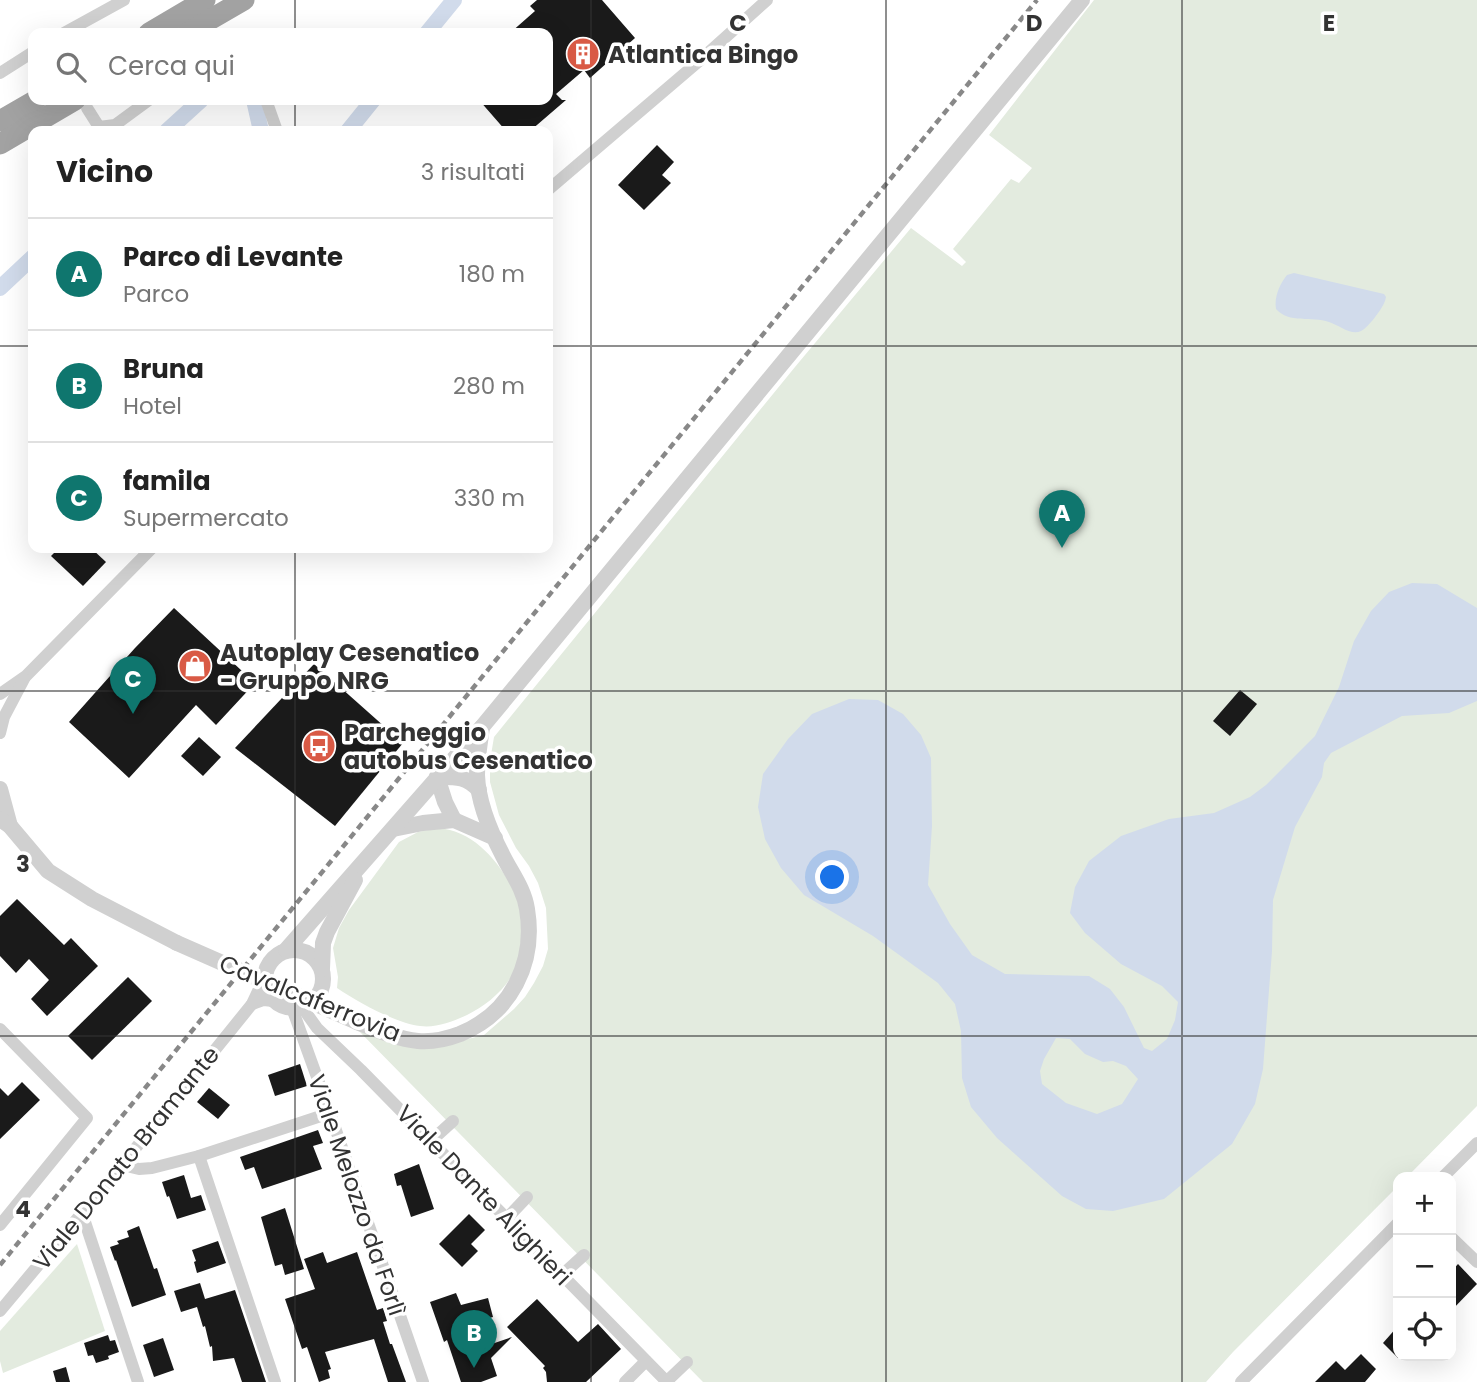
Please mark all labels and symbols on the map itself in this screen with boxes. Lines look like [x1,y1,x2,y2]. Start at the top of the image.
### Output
text: C [729,7,747,39]
text: D [1026,7,1042,39]
text: E [1323,7,1335,39]
building icon: Atlantica Bingo [564,35,602,73]
place label: Atlantica Bingo [608,38,798,71]
pin: A [1039,490,1085,548]
place label: Autoplay Cesenatico - Gruppo NRG [220,636,479,697]
shop icon: Autoplay Cesenatico - Gruppo NRG [176,647,214,685]
pin: C [110,656,156,714]
place label: Parcheggio autobus Cesenatico [344,716,593,777]
bus stop icon: Parcheggio autobus Cesenatico [300,727,338,765]
text: 3 [16,848,30,880]
your location [815,860,849,894]
street label: Cavalcaferrovia [214,947,406,1049]
street label: Viale Donato Bramante [25,1039,227,1277]
street label: Viale Melozzo da Forlì [300,1070,414,1320]
street label: Viale Dante Alighieri [389,1097,579,1293]
text: 4 [15,1193,31,1225]
pin: B [451,1310,497,1368]

